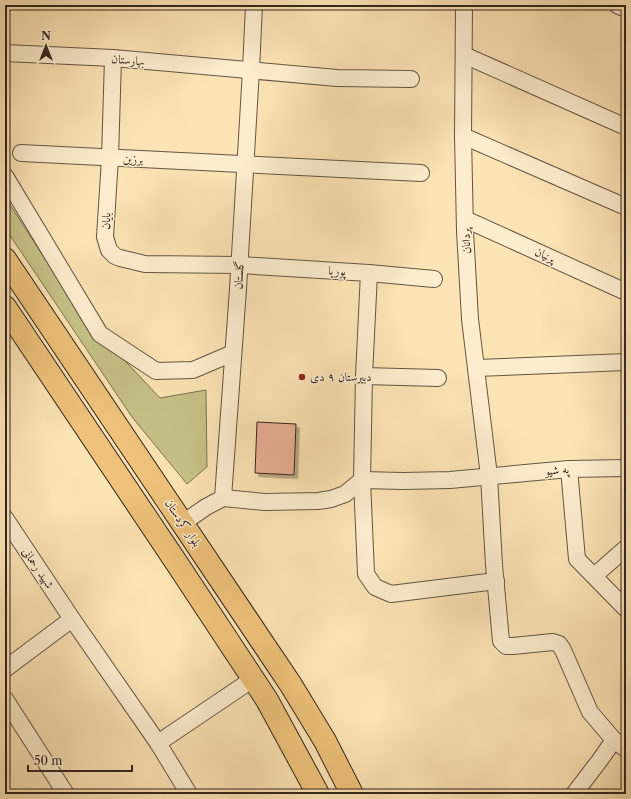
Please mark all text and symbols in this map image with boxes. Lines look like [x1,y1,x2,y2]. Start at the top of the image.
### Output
north arrow [26,26,66,66]
text: N [41,29,51,43]
street label: بهارستان [111,51,145,69]
street label: برزین [123,150,143,167]
street label: بایان [98,212,114,230]
street label: پردانان [457,226,475,254]
street label: پرنیان [532,243,559,267]
street label: گلستان [230,260,247,290]
street label: پوریا [328,263,347,280]
place label: دبیرستان ۹ دی [310,369,372,384]
marker: دبیرستان ۹ دی [297,372,307,382]
street label: په شیو [543,461,570,480]
street label: بلوار کردستان [161,496,205,550]
street label: شهید رحمانی [18,544,58,592]
scale bar [28,747,132,773]
text: 50 m [34,753,63,768]

